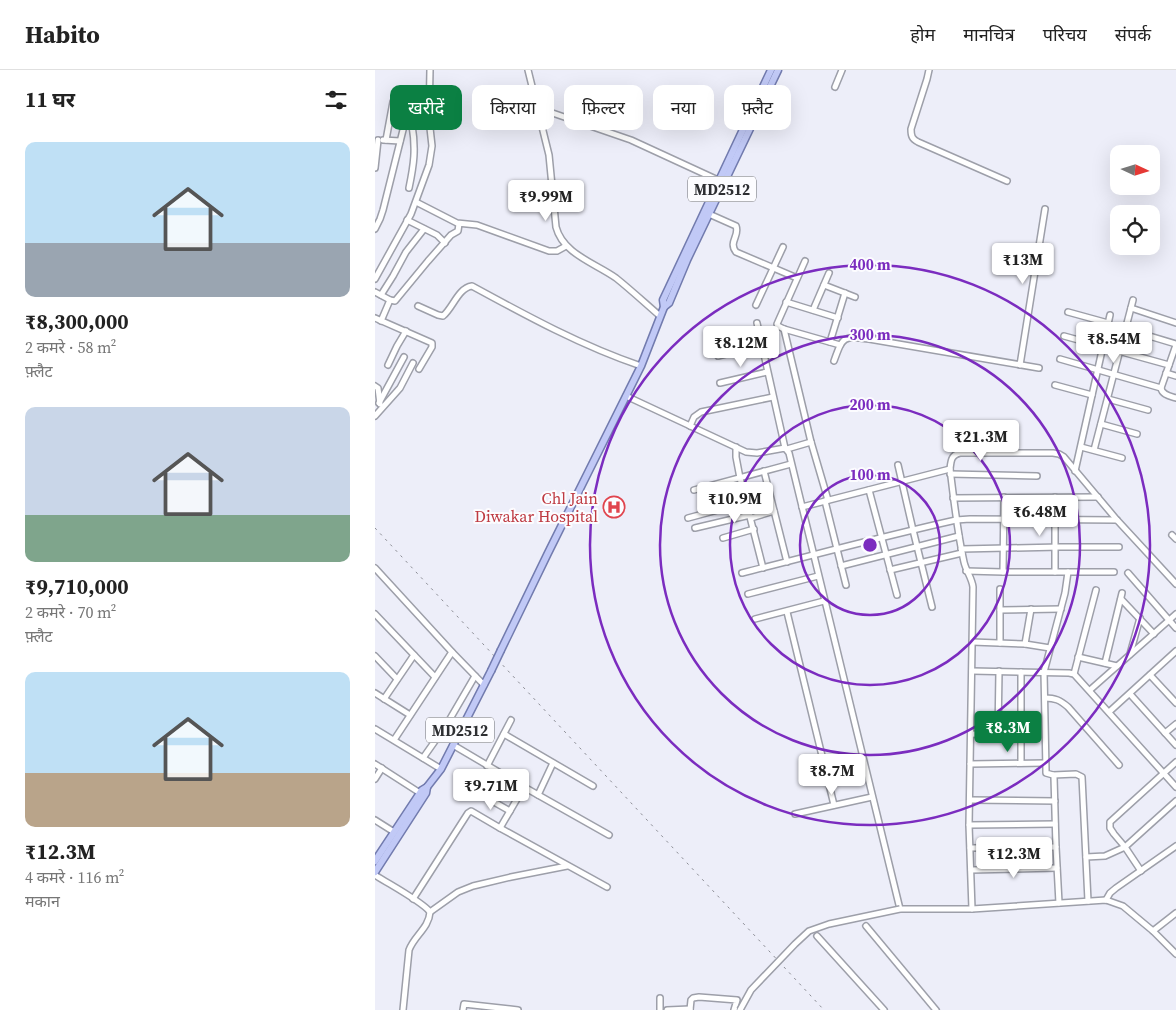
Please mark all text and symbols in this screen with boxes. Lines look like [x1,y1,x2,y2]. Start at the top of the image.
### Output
text: Habito [25,18,100,51]
text: होम [910,22,935,47]
text: मानचित्र [963,22,1015,47]
text: परिचय [1043,22,1087,47]
text: संपर्क [1115,22,1151,47]
text: 11 घर [25,85,75,114]
chip: खरीदें [390,85,462,130]
chip: किराया [472,85,554,130]
chip: फ़िल्टर [564,85,643,130]
chip: नया [653,85,714,130]
chip: फ़्लैट [724,85,791,130]
icon: filters [322,86,350,114]
north arrow [1110,145,1160,195]
map controls [1110,145,1160,255]
icon: home [143,174,233,264]
road number: MD2512 [688,176,756,202]
pin: ₹9.99M [505,180,587,222]
text: ₹9.99M [519,185,573,207]
button: locate [1110,205,1160,255]
pin: ₹13M [993,242,1053,285]
text: ₹13M [1003,248,1043,270]
text: 400 m [849,254,891,275]
text: ₹8,300,000 [25,307,129,336]
pin: ₹8.54M [1073,322,1155,364]
text: 300 m [849,324,891,345]
pin: ₹8.12M [700,326,782,368]
text: ₹8.54M [1087,327,1141,349]
text: ₹8.12M [714,331,768,353]
text: 2 कमरे · 58 m² [25,336,116,358]
text: फ़्लैट [25,360,53,382]
text: 200 m [849,394,891,415]
pin: ₹21.3M [940,420,1022,462]
text: ₹21.3M [954,425,1008,447]
icon: home [143,439,233,529]
text: 100 m [849,464,891,485]
pin: ₹10.9M [694,482,776,524]
place label: Chl Jain Diwakar Hospital [475,487,598,527]
text: ₹10.9M [708,487,762,509]
pin: ₹6.48M [999,494,1081,537]
hospital icon: Chl Jain Diwakar Hospital [602,495,626,519]
text: ₹6.48M [1013,500,1067,522]
centre of rings [861,536,879,554]
text: ₹9,710,000 [25,572,129,601]
text: 2 कमरे · 70 m² [25,601,116,623]
text: फ़्लैट [25,625,53,647]
icon: home [143,704,233,794]
pin: ₹8.3M [973,710,1043,753]
text: ₹8.3M [985,716,1031,738]
road number: MD2512 [426,718,494,742]
pin: ₹8.7M [797,754,867,796]
text: ₹8.7M [809,759,855,781]
pin: ₹9.71M [450,768,532,811]
text: ₹9.71M [464,774,518,796]
pin: ₹12.3M [973,836,1055,879]
text: ₹12.3M [25,837,96,866]
text: ₹12.3M [987,842,1041,864]
text: 4 कमरे · 116 m² [25,866,124,888]
text: मकान [25,890,60,912]

